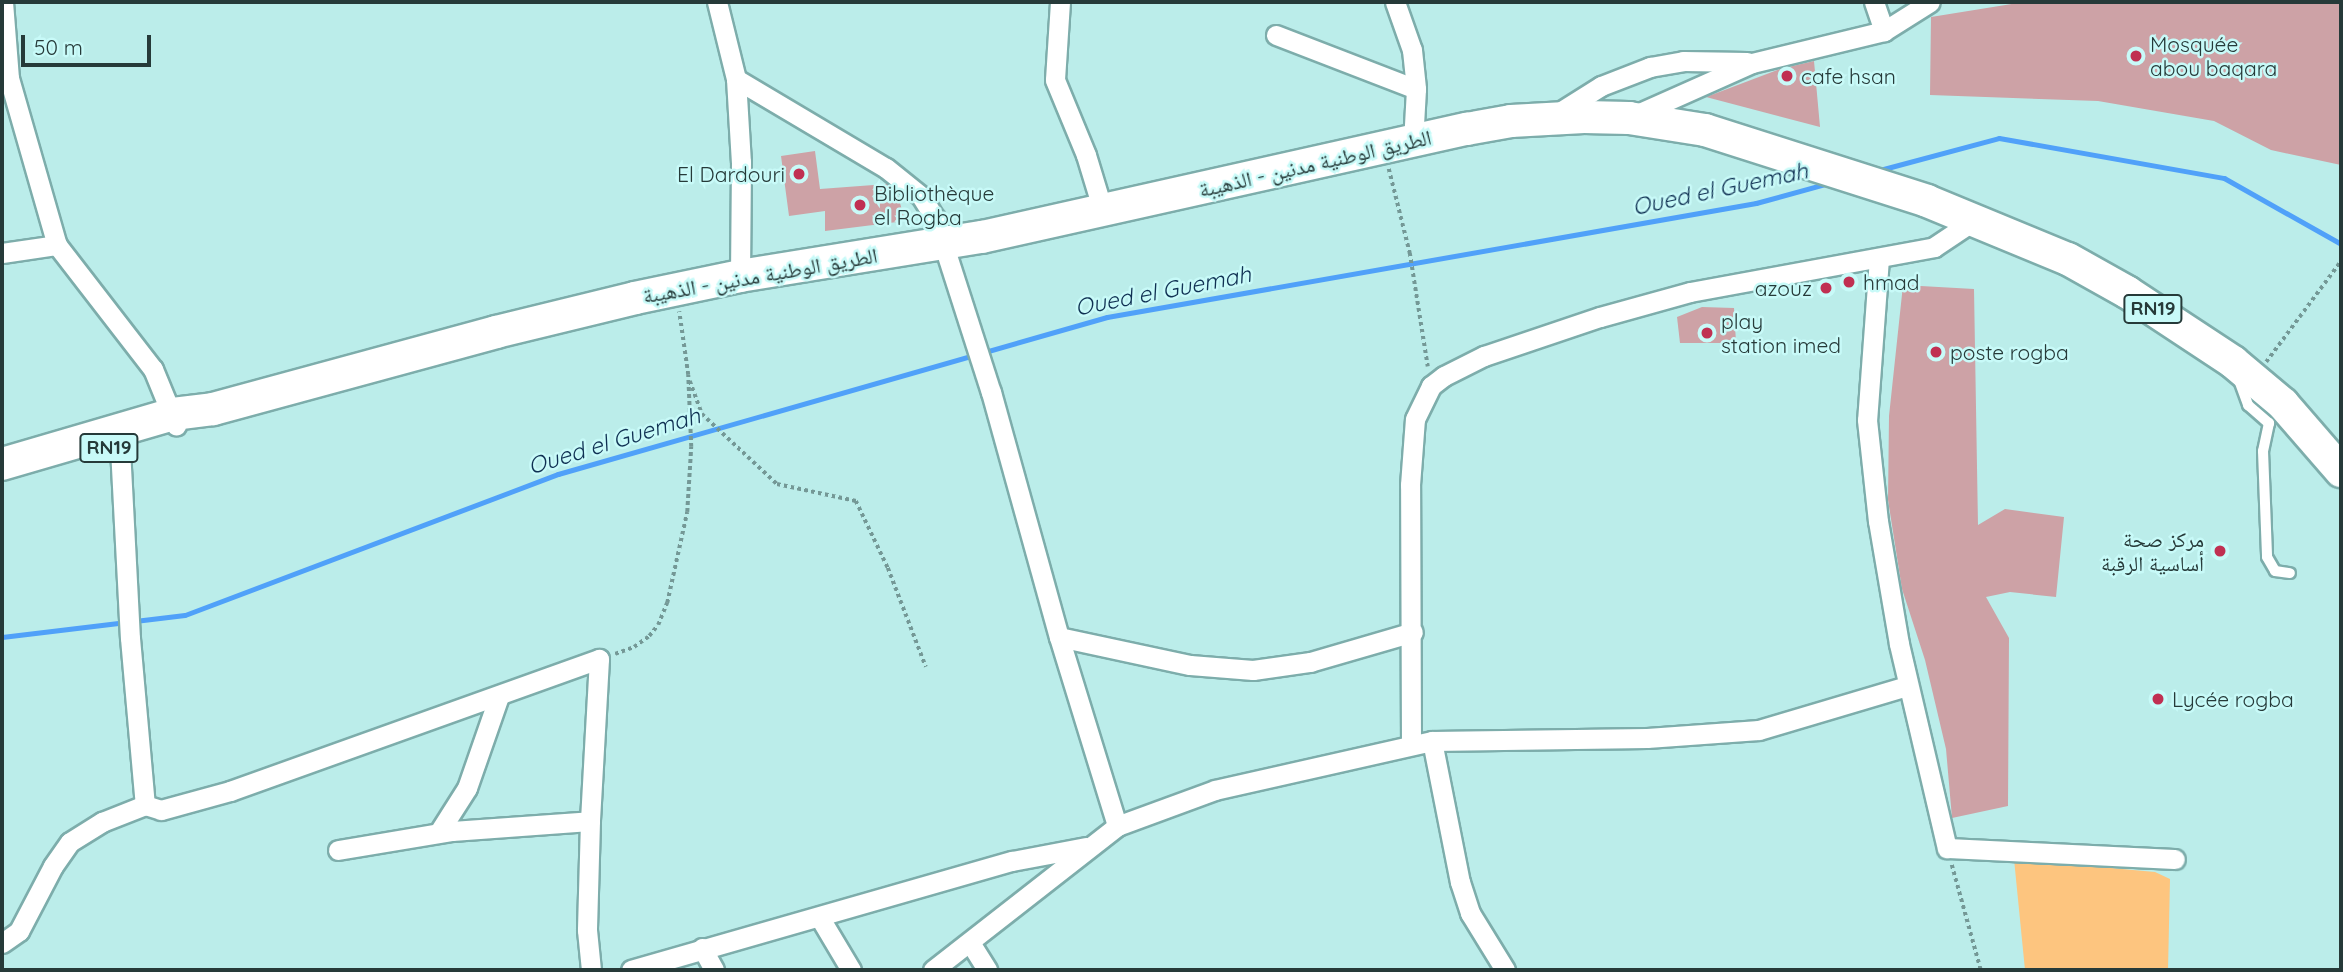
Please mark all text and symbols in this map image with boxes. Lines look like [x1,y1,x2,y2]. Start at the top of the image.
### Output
scale bar [24,21,154,65]
place label: Mosquée abou baqara [2150,31,2277,81]
text: 50 m [34,34,83,60]
marker: Mosquée abou baqara [2128,48,2144,64]
place label: cafe hsan [1801,63,1896,89]
marker: cafe hsan [1779,68,1795,84]
street label: الطريق الوطنية مدنين - الذهيبة [1196,124,1434,202]
water label: Oued el Guemah [1630,157,1810,221]
place label: El Dardouri [677,161,785,187]
marker: El Dardouri [791,166,807,182]
place label: Bibliothèque el Rogba [874,180,994,230]
marker: Bibliothèque el Rogba [852,197,868,213]
street label: الطريق الوطنية مدنين - الذهيبة [641,242,879,308]
water label: Oued el Guemah [1073,260,1253,322]
place label: hmad [1863,269,1920,295]
marker: hmad [1841,274,1857,290]
place label: azouz [1755,275,1812,301]
marker: azouz [1818,280,1834,296]
road number: RN19 [2123,294,2183,324]
place label: play station imed [1721,308,1841,358]
marker: play station imed [1699,325,1715,341]
place label: poste rogba [1950,339,2069,365]
marker: poste rogba [1928,344,1944,360]
water label: Oued el Guemah [525,402,703,480]
road number: RN19 [79,432,139,463]
place label: مركز صحة أساسية الرقبة [2101,526,2204,576]
marker: مركز صحة أساسية الرقبة [2210,541,2230,561]
place label: Lycée rogba [2172,686,2294,712]
marker: Lycée rogba [2150,691,2166,707]

